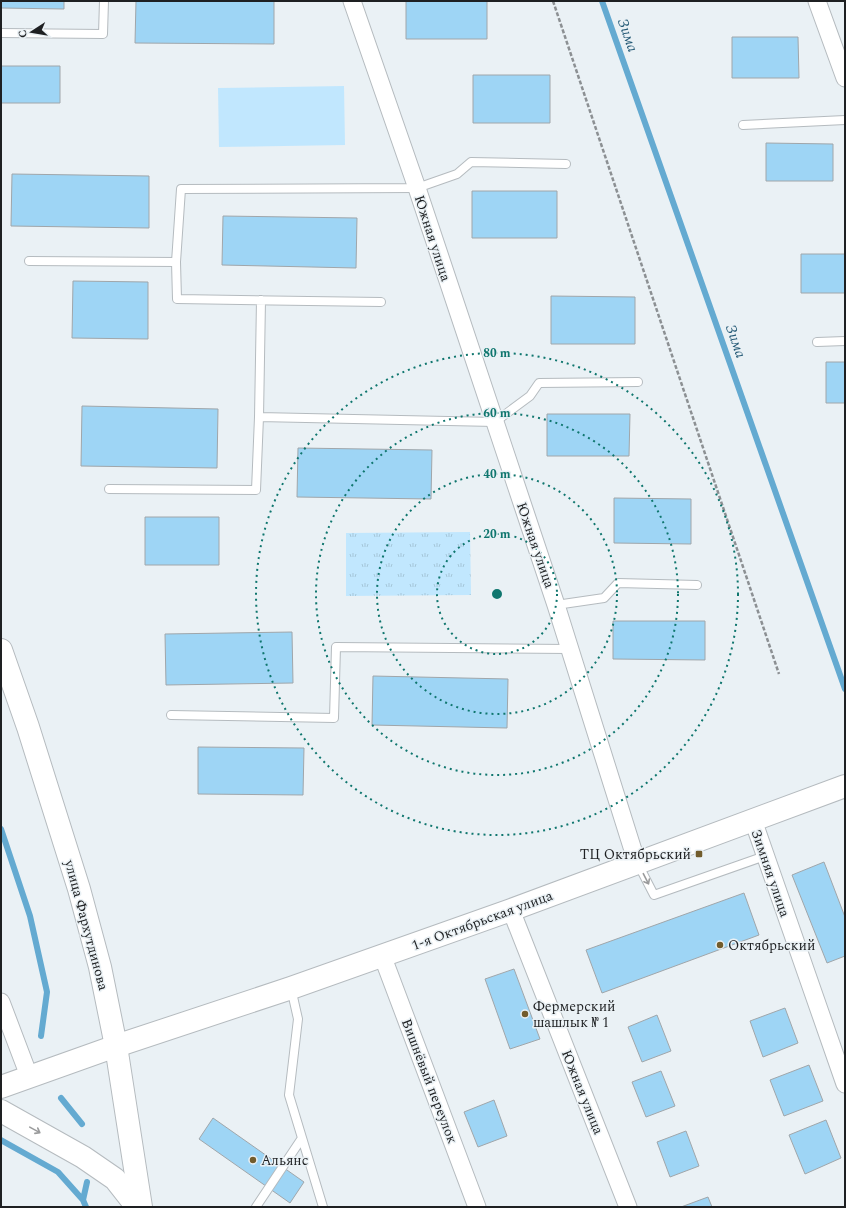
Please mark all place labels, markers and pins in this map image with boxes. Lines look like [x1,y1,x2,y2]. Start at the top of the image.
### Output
centre of rings [490,587,504,601]
place label: ТЦ Октябрьский [580,844,691,865]
marker: ТЦ Октябрьский [694,849,704,859]
place label: Октябрьский [728,935,815,956]
marker: Октябрьский [715,940,725,950]
place label: Фермерский шашлык № 1 [533,996,616,1033]
marker: Фермерский шашлык № 1 [520,1009,530,1019]
place label: Альянс [261,1150,309,1171]
marker: Альянс [248,1155,258,1165]

